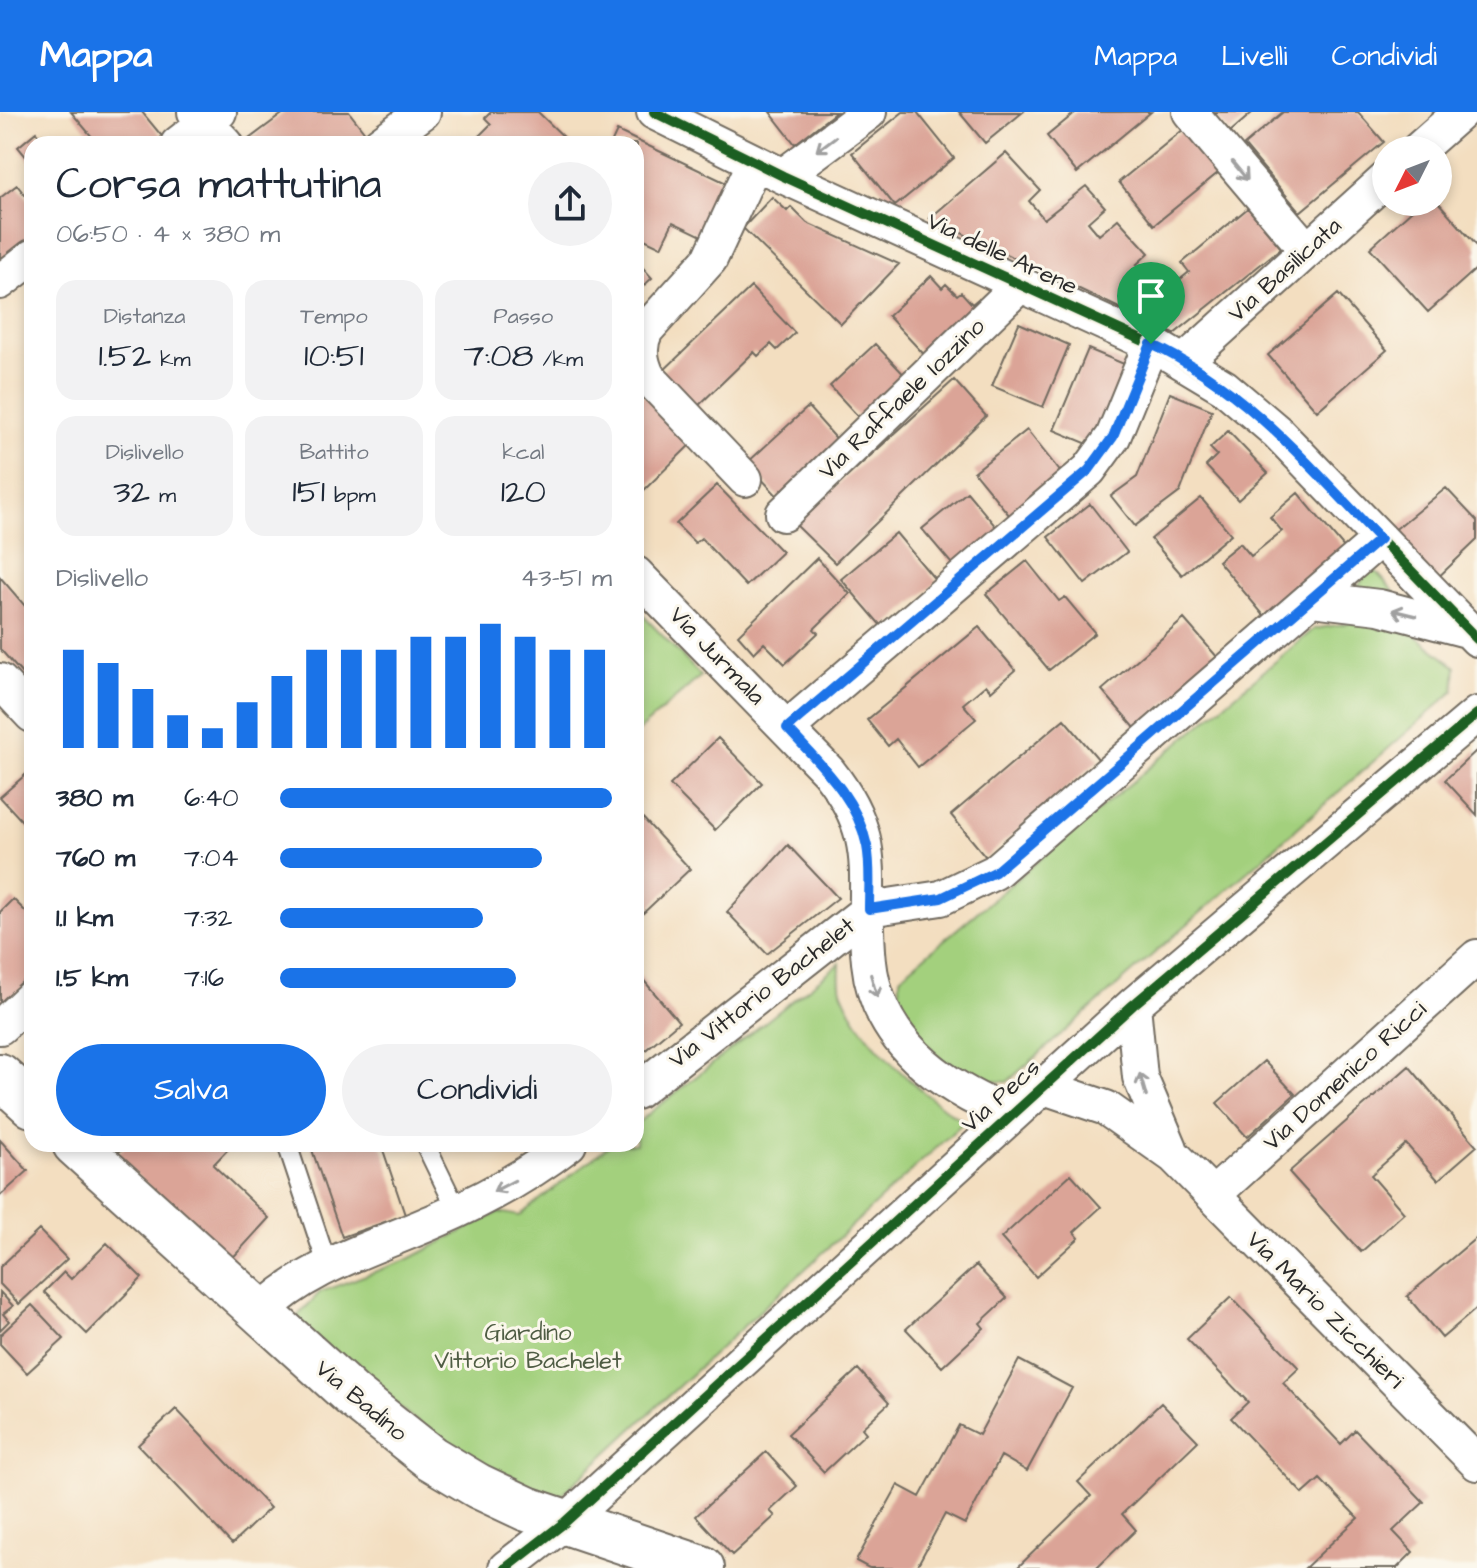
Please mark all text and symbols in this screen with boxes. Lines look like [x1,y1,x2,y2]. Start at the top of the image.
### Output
text: Mappa [40,30,152,82]
text: Mappa [1094,37,1177,76]
text: Livelli [1221,37,1287,76]
text: Condividi [1331,37,1437,76]
one-way arrow [816,135,837,152]
north arrow [1372,136,1452,216]
map controls [1372,136,1452,216]
text: Corsa mattutina [56,155,382,216]
one-way arrow [1231,161,1249,181]
button: share [528,162,612,246]
street label: Via delle Arene [921,204,1083,304]
street label: Via Basilicata [1221,210,1349,330]
text: 06:50 · 4 × 380 m [56,216,280,252]
pin [1117,262,1185,344]
icon: arrive [1129,274,1173,318]
text: Distanza [104,301,186,332]
text: Tempo [300,301,368,332]
text: Passo [493,301,553,332]
street label: Via Raffaele Iozzino [811,310,993,488]
text: 1.52 [99,332,151,380]
text: 10:51 [304,332,364,380]
text: 7:08 [464,332,534,380]
text: km [151,344,191,375]
text: /km [534,344,583,375]
text: Dislivello [106,437,184,468]
text: Battito [299,437,369,468]
text: kcal [502,437,544,468]
text: 32 [113,468,150,516]
text: 151 [292,468,325,516]
text: 120 [501,468,546,516]
text: m [150,480,176,511]
text: bpm [325,480,376,511]
text: Dislivello [56,560,148,596]
text: 43–51 m [521,560,612,596]
street label: Via Jurmala [661,599,773,713]
one-way arrow [1392,604,1417,619]
text: 380 m [56,780,133,816]
text: 6:40 [184,780,239,816]
text: 760 m [56,840,135,876]
text: 7:04 [184,840,238,876]
text: 1.1 km [56,900,113,936]
text: 7:32 [184,900,232,936]
street label: Via Vittorio Bachelet [662,909,862,1077]
text: 1.5 km [56,960,128,996]
text: 7:16 [184,960,224,996]
one-way arrow [867,972,882,998]
street label: Via Domenico Ricci [1256,993,1435,1159]
button: Salva [56,1044,326,1136]
button: Condividi [342,1044,612,1136]
street label: Via Pecs [954,1051,1048,1141]
one-way arrow [1135,1072,1150,1098]
one-way arrow [492,1178,516,1194]
street label: Via Mario Zicchieri [1238,1223,1412,1397]
park label: Giardino Vittorio Bachelet [434,1316,622,1378]
street label: Via Badino [307,1352,415,1450]

